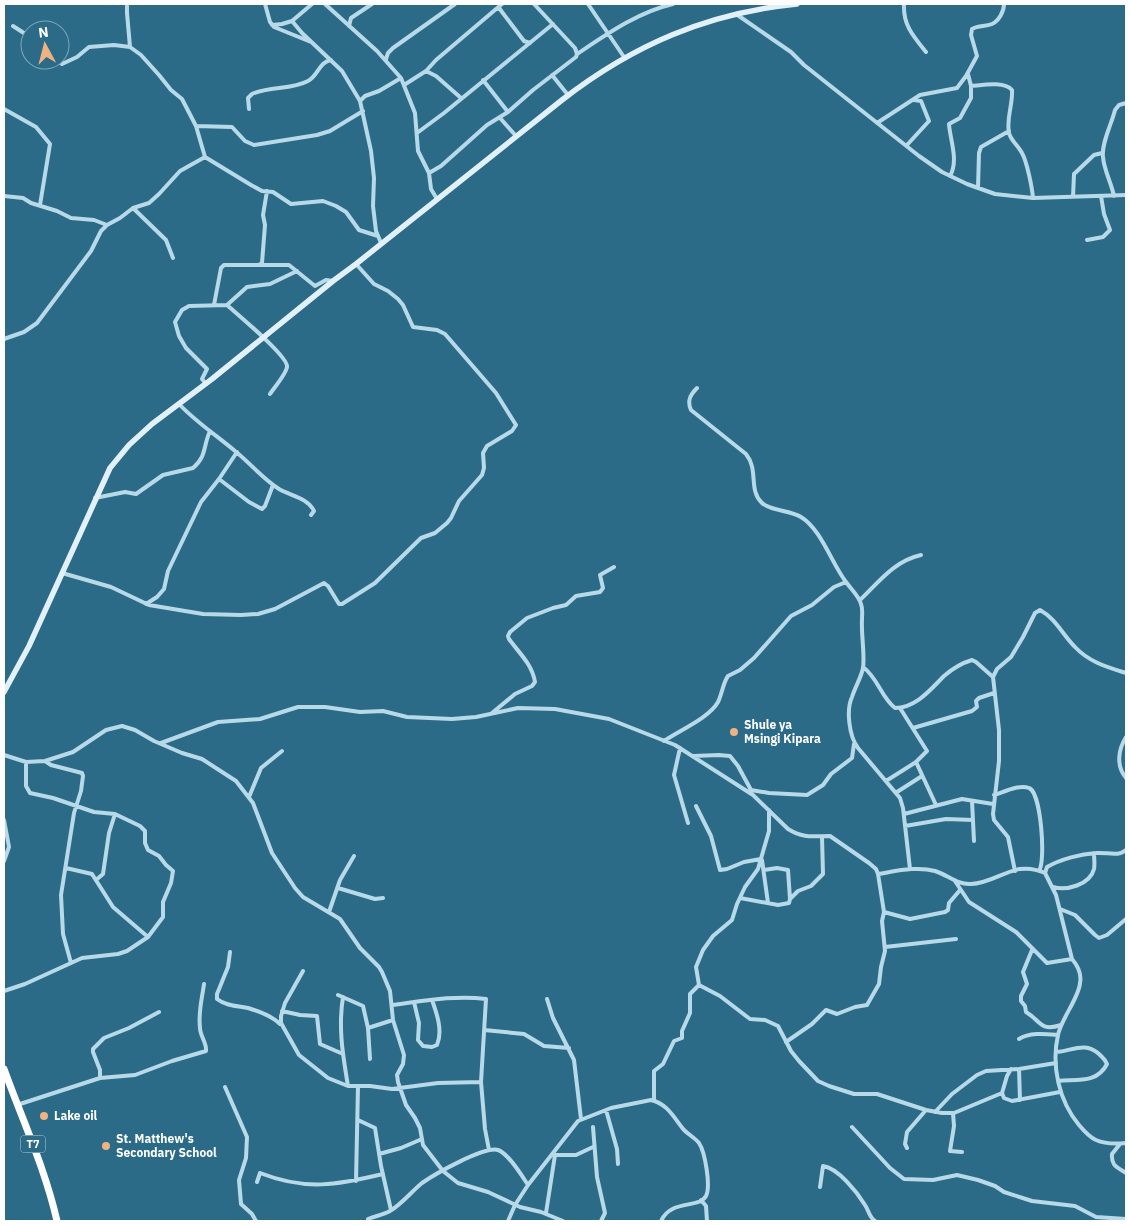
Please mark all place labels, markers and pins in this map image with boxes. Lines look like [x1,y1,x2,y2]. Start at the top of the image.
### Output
place label: Shule ya Msingi Kipara [744,717,821,746]
marker: Shule ya Msingi Kipara [728,726,740,738]
place label: Lake oil [54,1108,98,1123]
marker: Lake oil [38,1110,50,1122]
place label: St. Matthew's Secondary School [116,1131,217,1160]
marker: St. Matthew's Secondary School [100,1140,112,1152]

